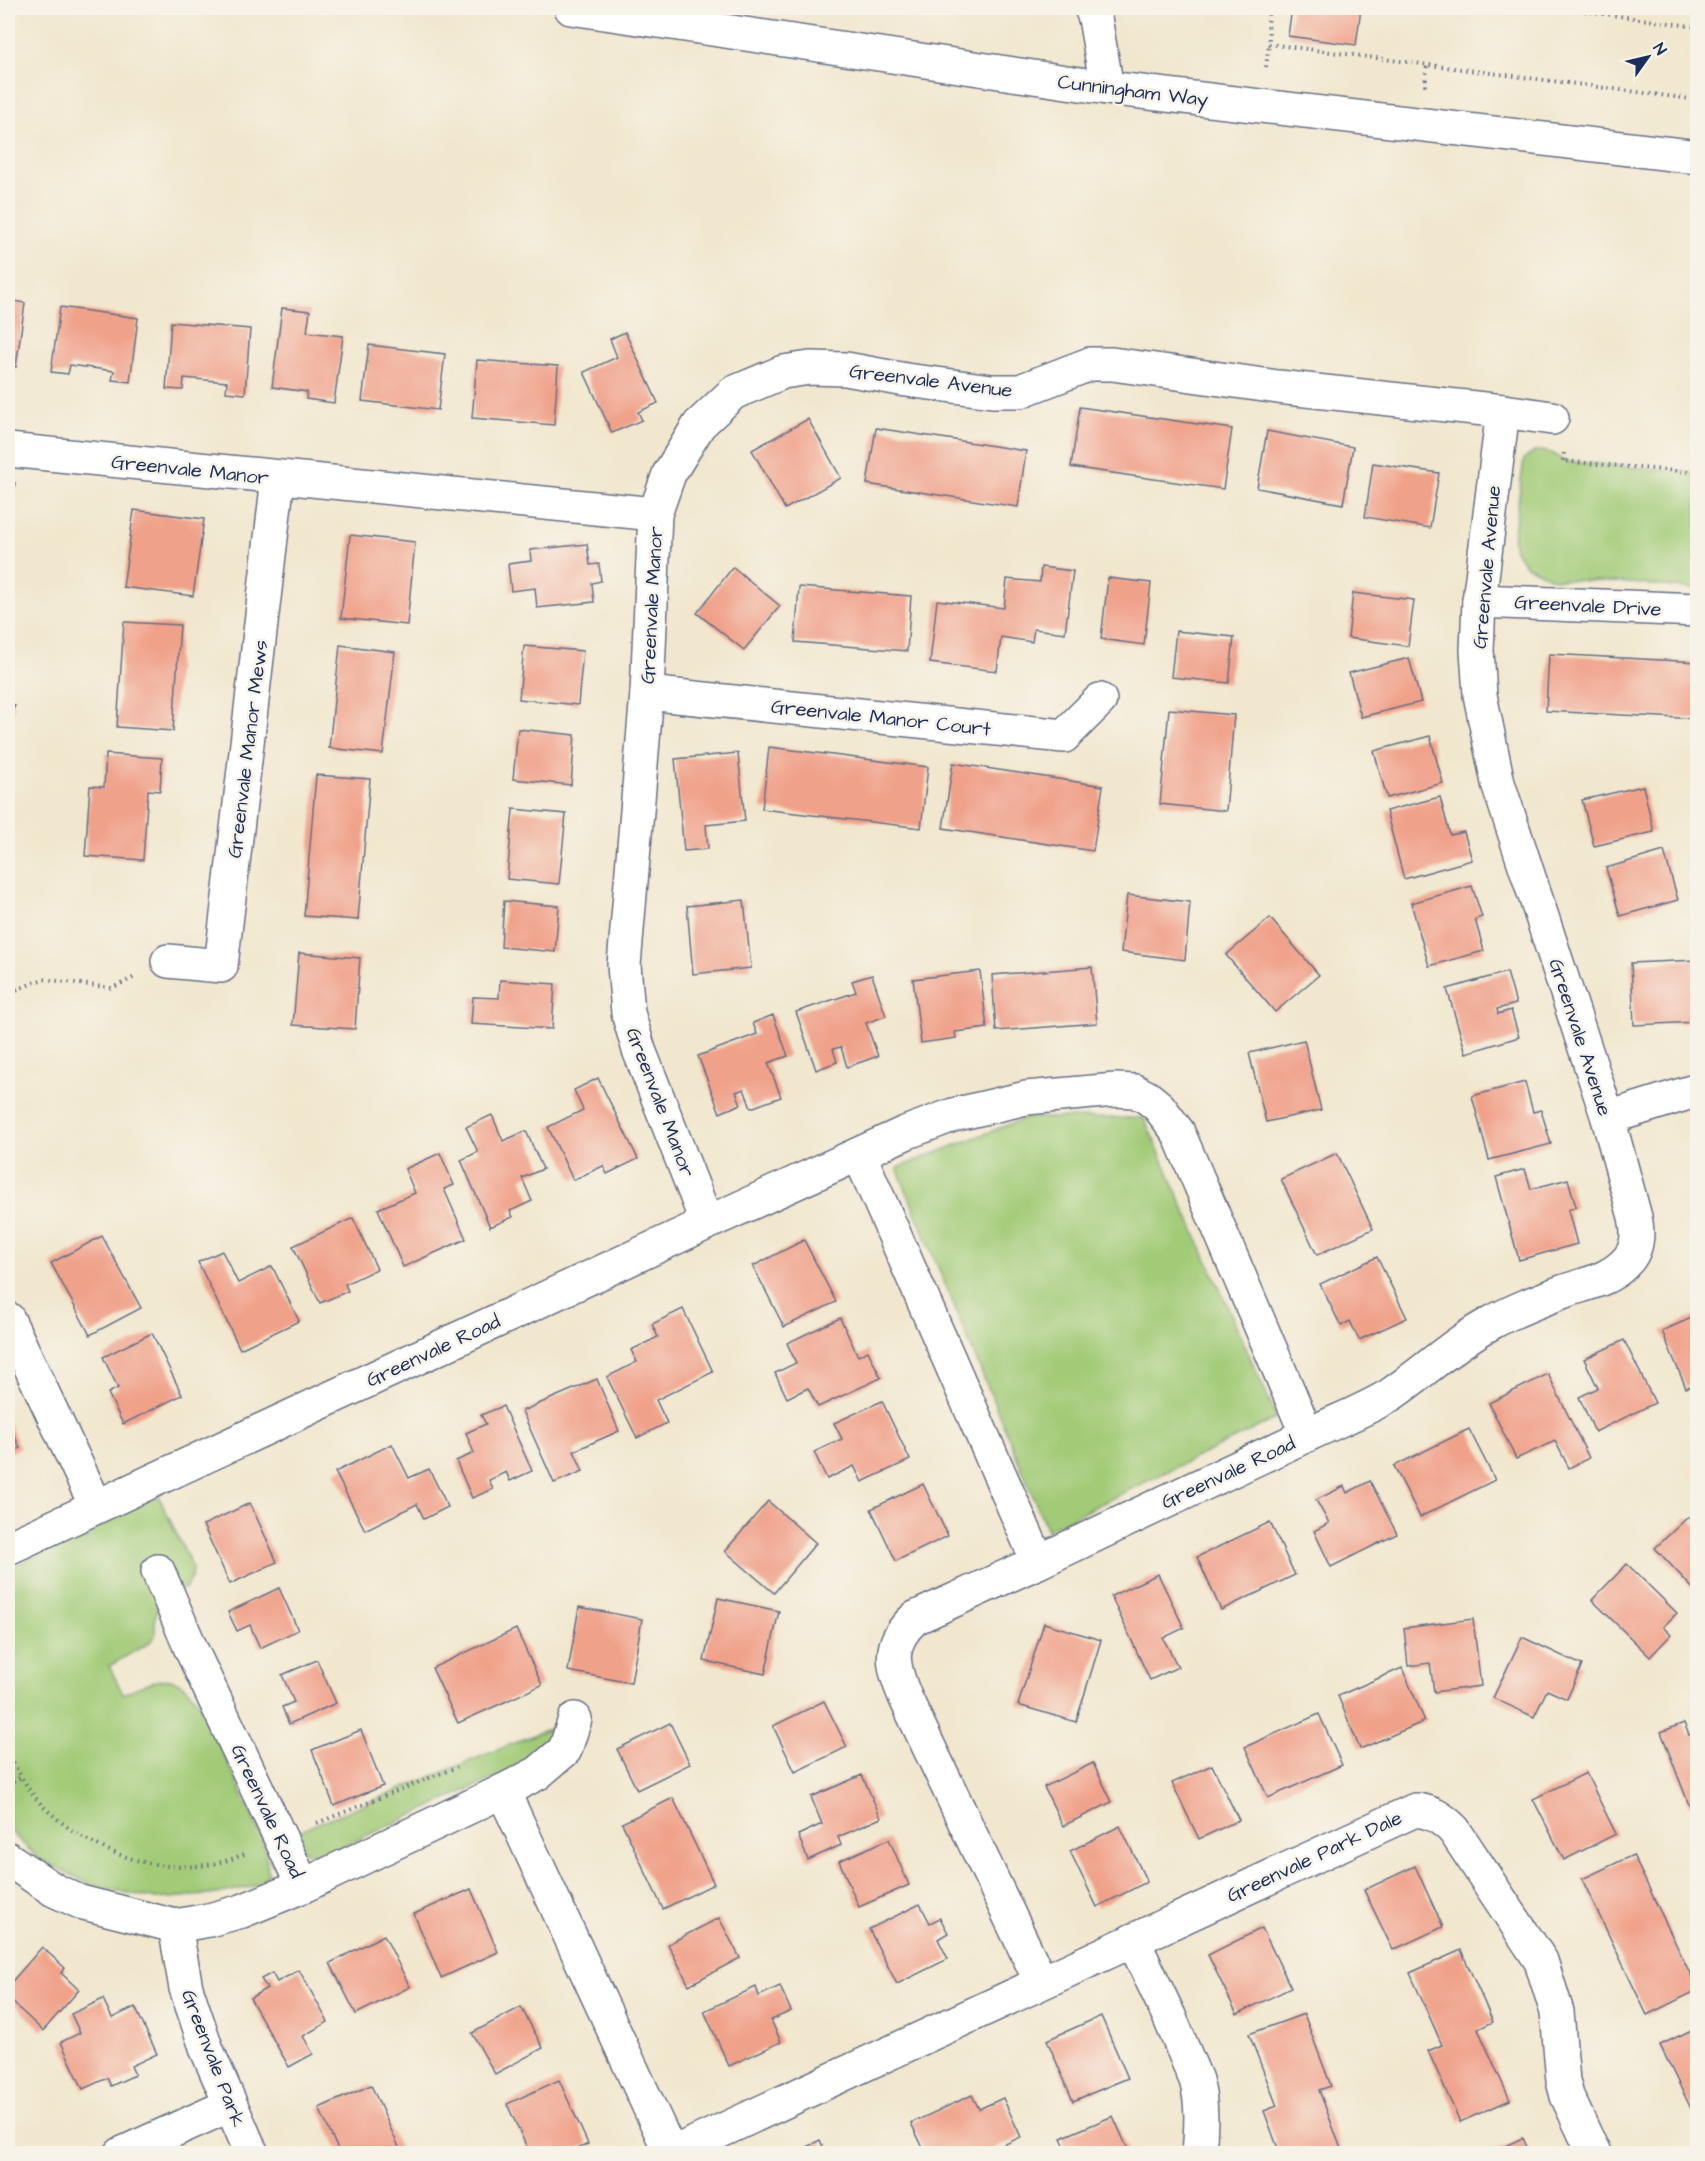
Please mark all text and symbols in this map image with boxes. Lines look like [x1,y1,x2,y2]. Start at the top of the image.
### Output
north arrow [1618,27,1678,87]
text: N [1648,39,1672,59]
street label: Cunningham Way [1056,68,1210,115]
street label: Greenvale Avenue [848,357,1014,405]
street label: Greenvale Manor [110,448,270,492]
street label: Greenvale Avenue [1466,484,1508,650]
street label: Greenvale Manor [634,525,670,685]
street label: Greenvale Drive [1514,588,1662,624]
street label: Greenvale Manor Mews [221,638,275,860]
street label: Greenvale Manor Court [770,693,992,743]
street label: Greenvale Avenue [1541,955,1619,1120]
street label: Greenvale Manor [619,1024,701,1181]
street label: Greenvale Road [362,1308,505,1394]
street label: Greenvale Road [1157,1430,1300,1516]
street label: Greenvale Road [224,1740,310,1883]
street label: Greenvale Park Dale [1222,1804,1407,1910]
street label: Greenvale Park [174,1986,252,2131]

